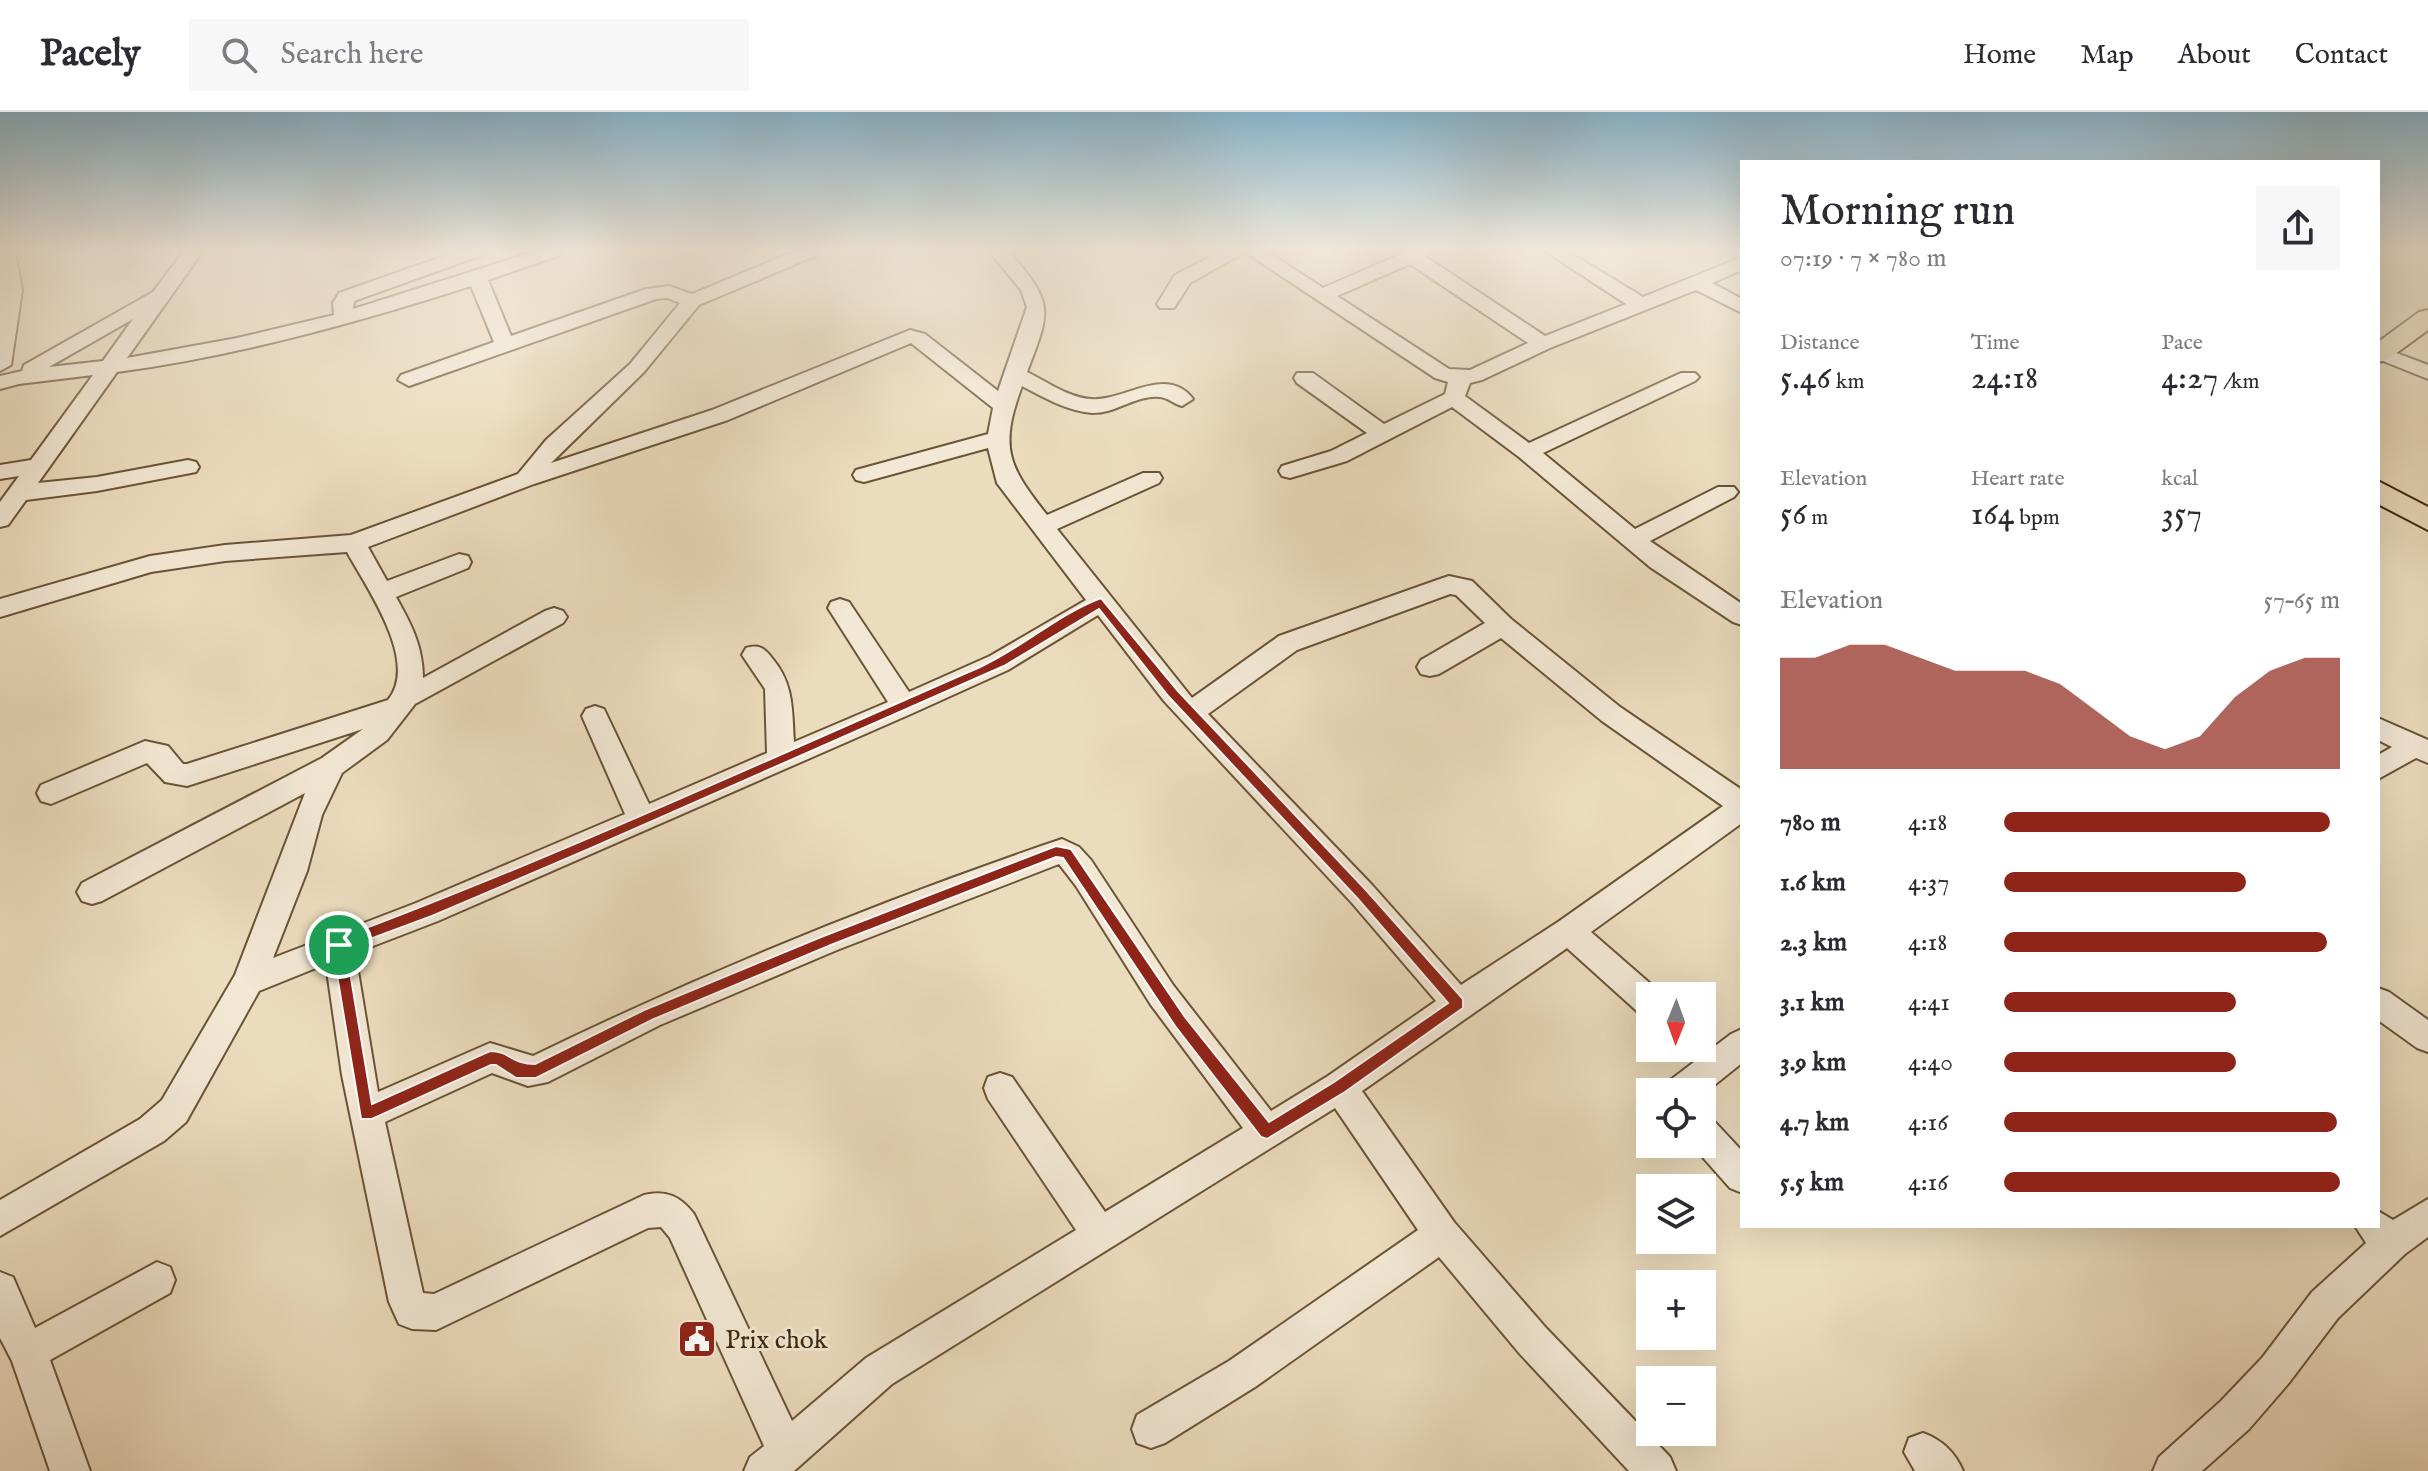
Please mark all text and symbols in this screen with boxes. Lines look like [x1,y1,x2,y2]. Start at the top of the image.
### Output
search box [189,19,749,91]
text: Pacely [40,31,141,79]
icon: search [217,33,261,77]
text: Search here [281,36,424,74]
text: Home [1963,38,2036,73]
text: Map [2080,38,2134,73]
text: About [2178,38,2251,73]
text: Contact [2295,38,2388,73]
text: Morning run [1780,184,2015,240]
button: share [2256,186,2340,270]
text: 07:19 · 7 × 780 m [1780,242,1947,275]
text: Distance [1780,329,1860,357]
text: Time [1971,329,2020,357]
text: Pace [2161,329,2203,357]
text: 5.46 [1780,357,1831,400]
text: 24:18 [1971,357,2038,400]
text: 4:27 [2161,357,2218,400]
text: km [1831,368,1864,396]
text: /km [2218,368,2260,396]
text: Elevation [1780,465,1867,493]
text: Heart rate [1971,465,2065,493]
text: kcal [2161,465,2198,493]
text: 56 [1780,493,1807,536]
text: 164 [1971,493,2014,536]
text: 357 [2161,493,2202,536]
text: m [1807,504,1828,532]
text: bpm [2014,504,2060,532]
text: Elevation [1780,584,1883,617]
text: 57–65 m [2264,584,2340,617]
text: 780 m [1780,806,1841,839]
text: 4:18 [1908,806,1947,839]
text: 1.6 km [1780,866,1846,899]
text: 4:37 [1908,866,1949,899]
pin [305,911,373,979]
icon: arrive [317,923,361,967]
text: 2.3 km [1780,926,1847,959]
text: 4:18 [1908,926,1947,959]
north arrow [1636,982,1716,1062]
map controls [1636,982,1716,1446]
text: 3.1 km [1780,986,1845,1019]
text: 4:41 [1908,986,1950,1019]
text: 3.9 km [1780,1046,1846,1079]
text: 4:40 [1908,1046,1953,1079]
button: locate [1636,1078,1716,1158]
text: 4.7 km [1780,1106,1849,1139]
text: 4:16 [1908,1106,1948,1139]
text: 5.5 km [1780,1166,1844,1199]
text: 4:16 [1908,1166,1948,1199]
button: layers [1636,1174,1716,1254]
button: + [1636,1270,1716,1350]
public building icon: Prix chok [676,1318,718,1360]
place label: Prix chok [725,1324,829,1357]
button: − [1636,1366,1716,1446]

